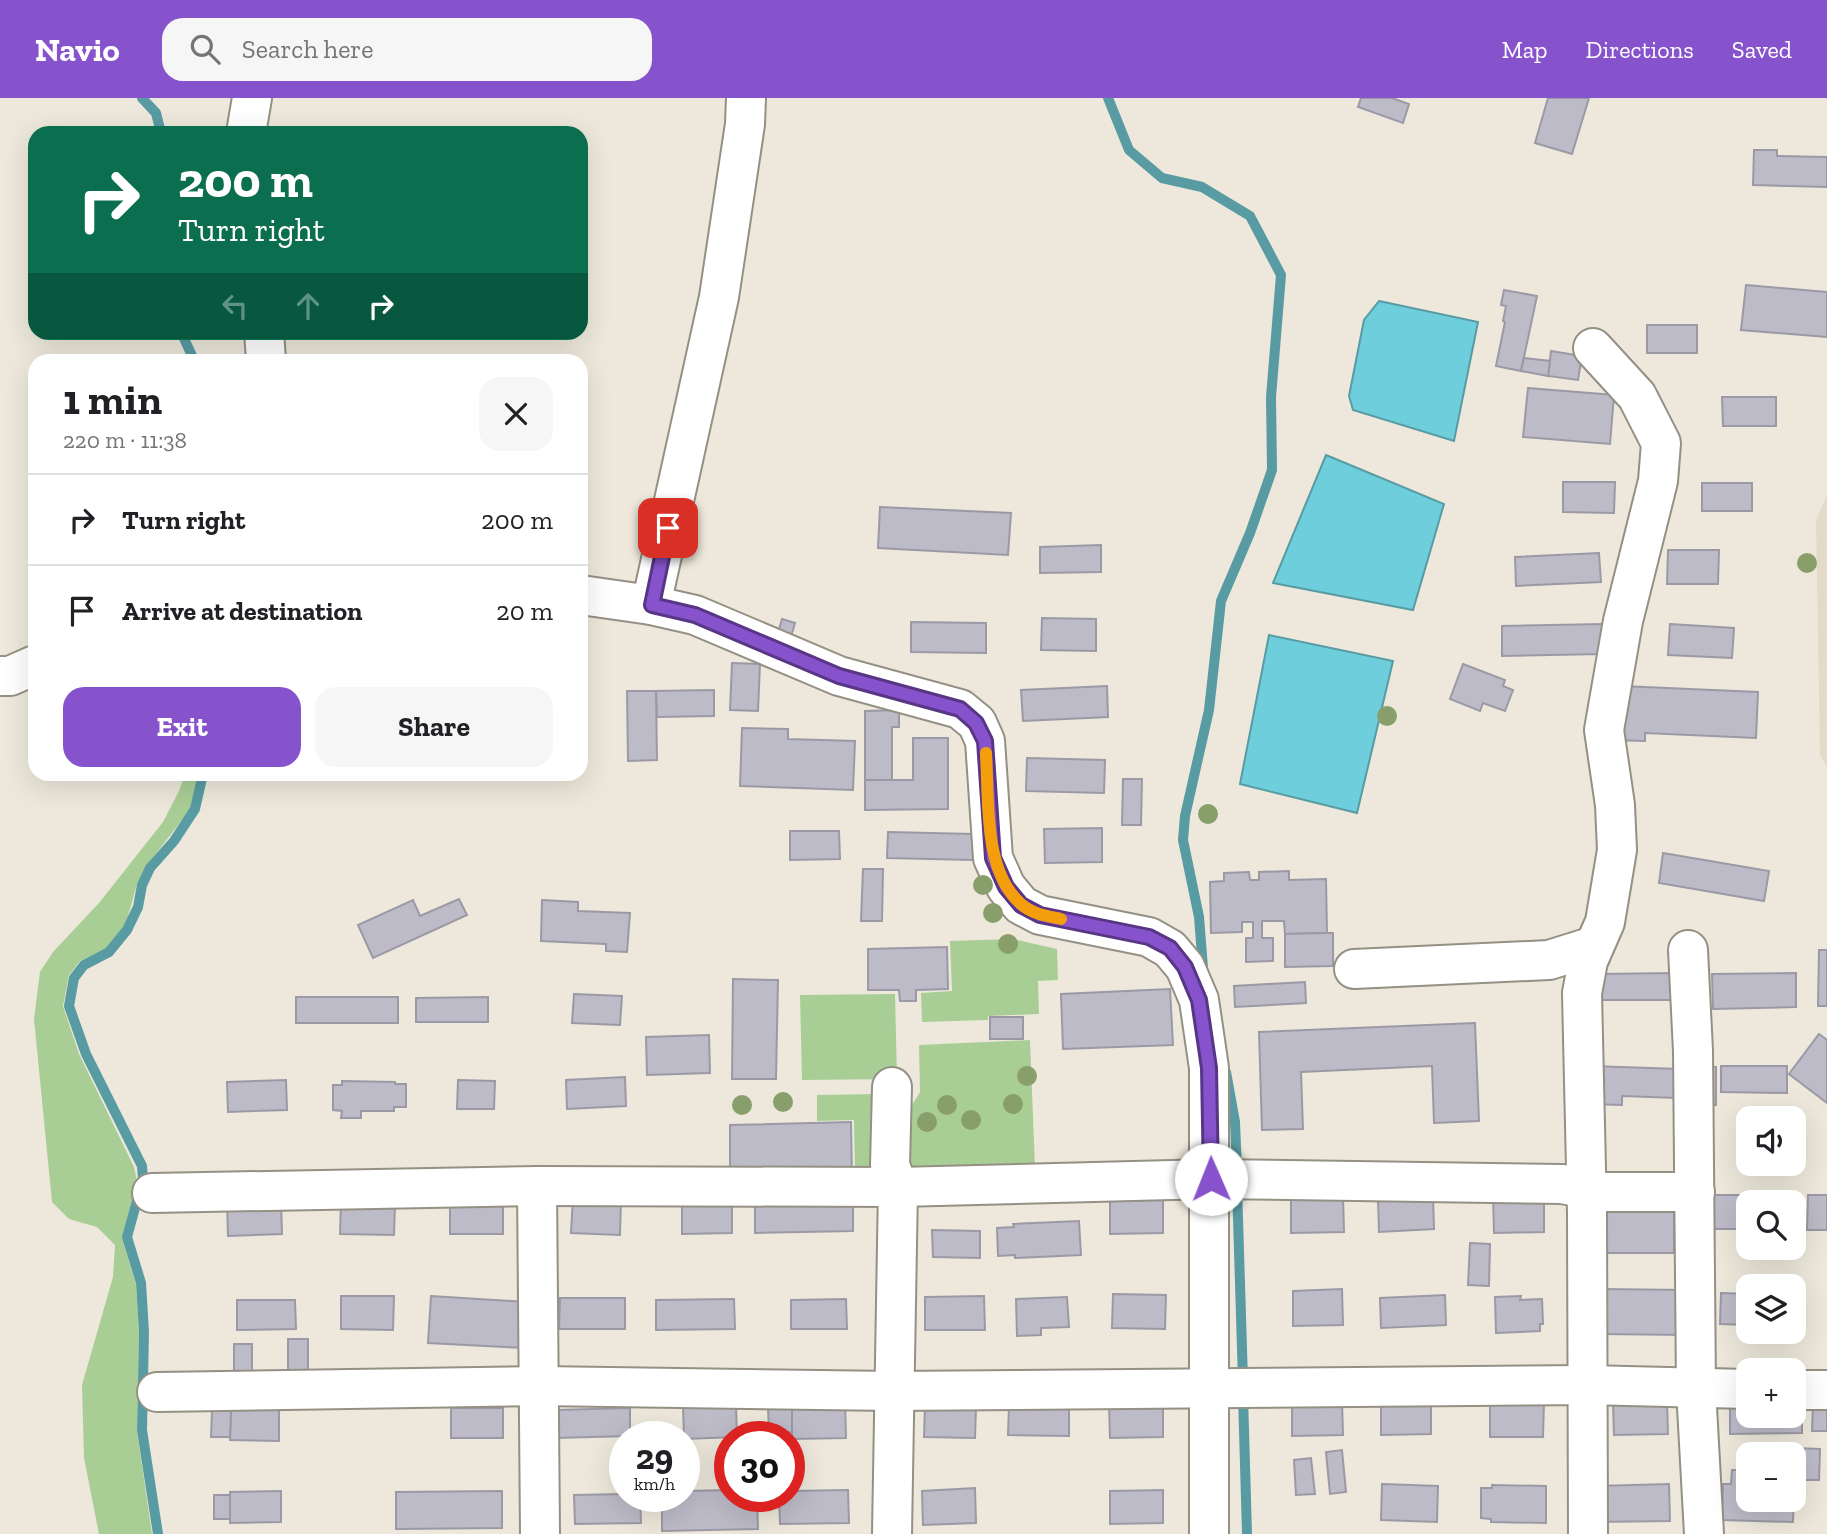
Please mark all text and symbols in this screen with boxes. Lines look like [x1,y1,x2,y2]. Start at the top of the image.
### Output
search box [162,18,652,81]
text: Navio [35,30,120,69]
icon: search [186,30,224,68]
text: Search here [242,33,374,65]
text: Map [1502,35,1548,64]
text: Directions [1586,35,1694,64]
text: Saved [1732,35,1792,64]
text: 200 m [178,151,313,210]
icon: right [63,154,154,245]
text: Turn right [178,211,325,249]
icon: left [216,287,254,325]
icon: ahead [289,287,327,325]
icon: right [362,287,400,325]
text: 1 min [63,374,162,425]
button: close [479,377,553,451]
text: 220 m · 11:38 [63,426,187,454]
pin [638,498,698,558]
icon: right [63,501,101,539]
text: Turn right [122,504,245,536]
text: 200 m [481,504,553,536]
icon: arrive [649,509,687,547]
icon: arrive [63,592,101,630]
text: Arrive at destination [122,595,362,627]
text: 20 m [496,595,553,627]
button: Exit [63,687,301,767]
button: Share [315,687,553,767]
map controls [1736,1106,1806,1512]
button: sound [1736,1106,1806,1176]
position arrow [1174,1142,1248,1216]
button: search [1736,1190,1806,1260]
button: layers [1736,1274,1806,1344]
button: + [1736,1358,1806,1428]
speed limit sign: 30 [714,1421,805,1512]
text: 29 [636,1436,673,1478]
button: − [1736,1442,1806,1512]
text: km/h [634,1473,675,1495]

